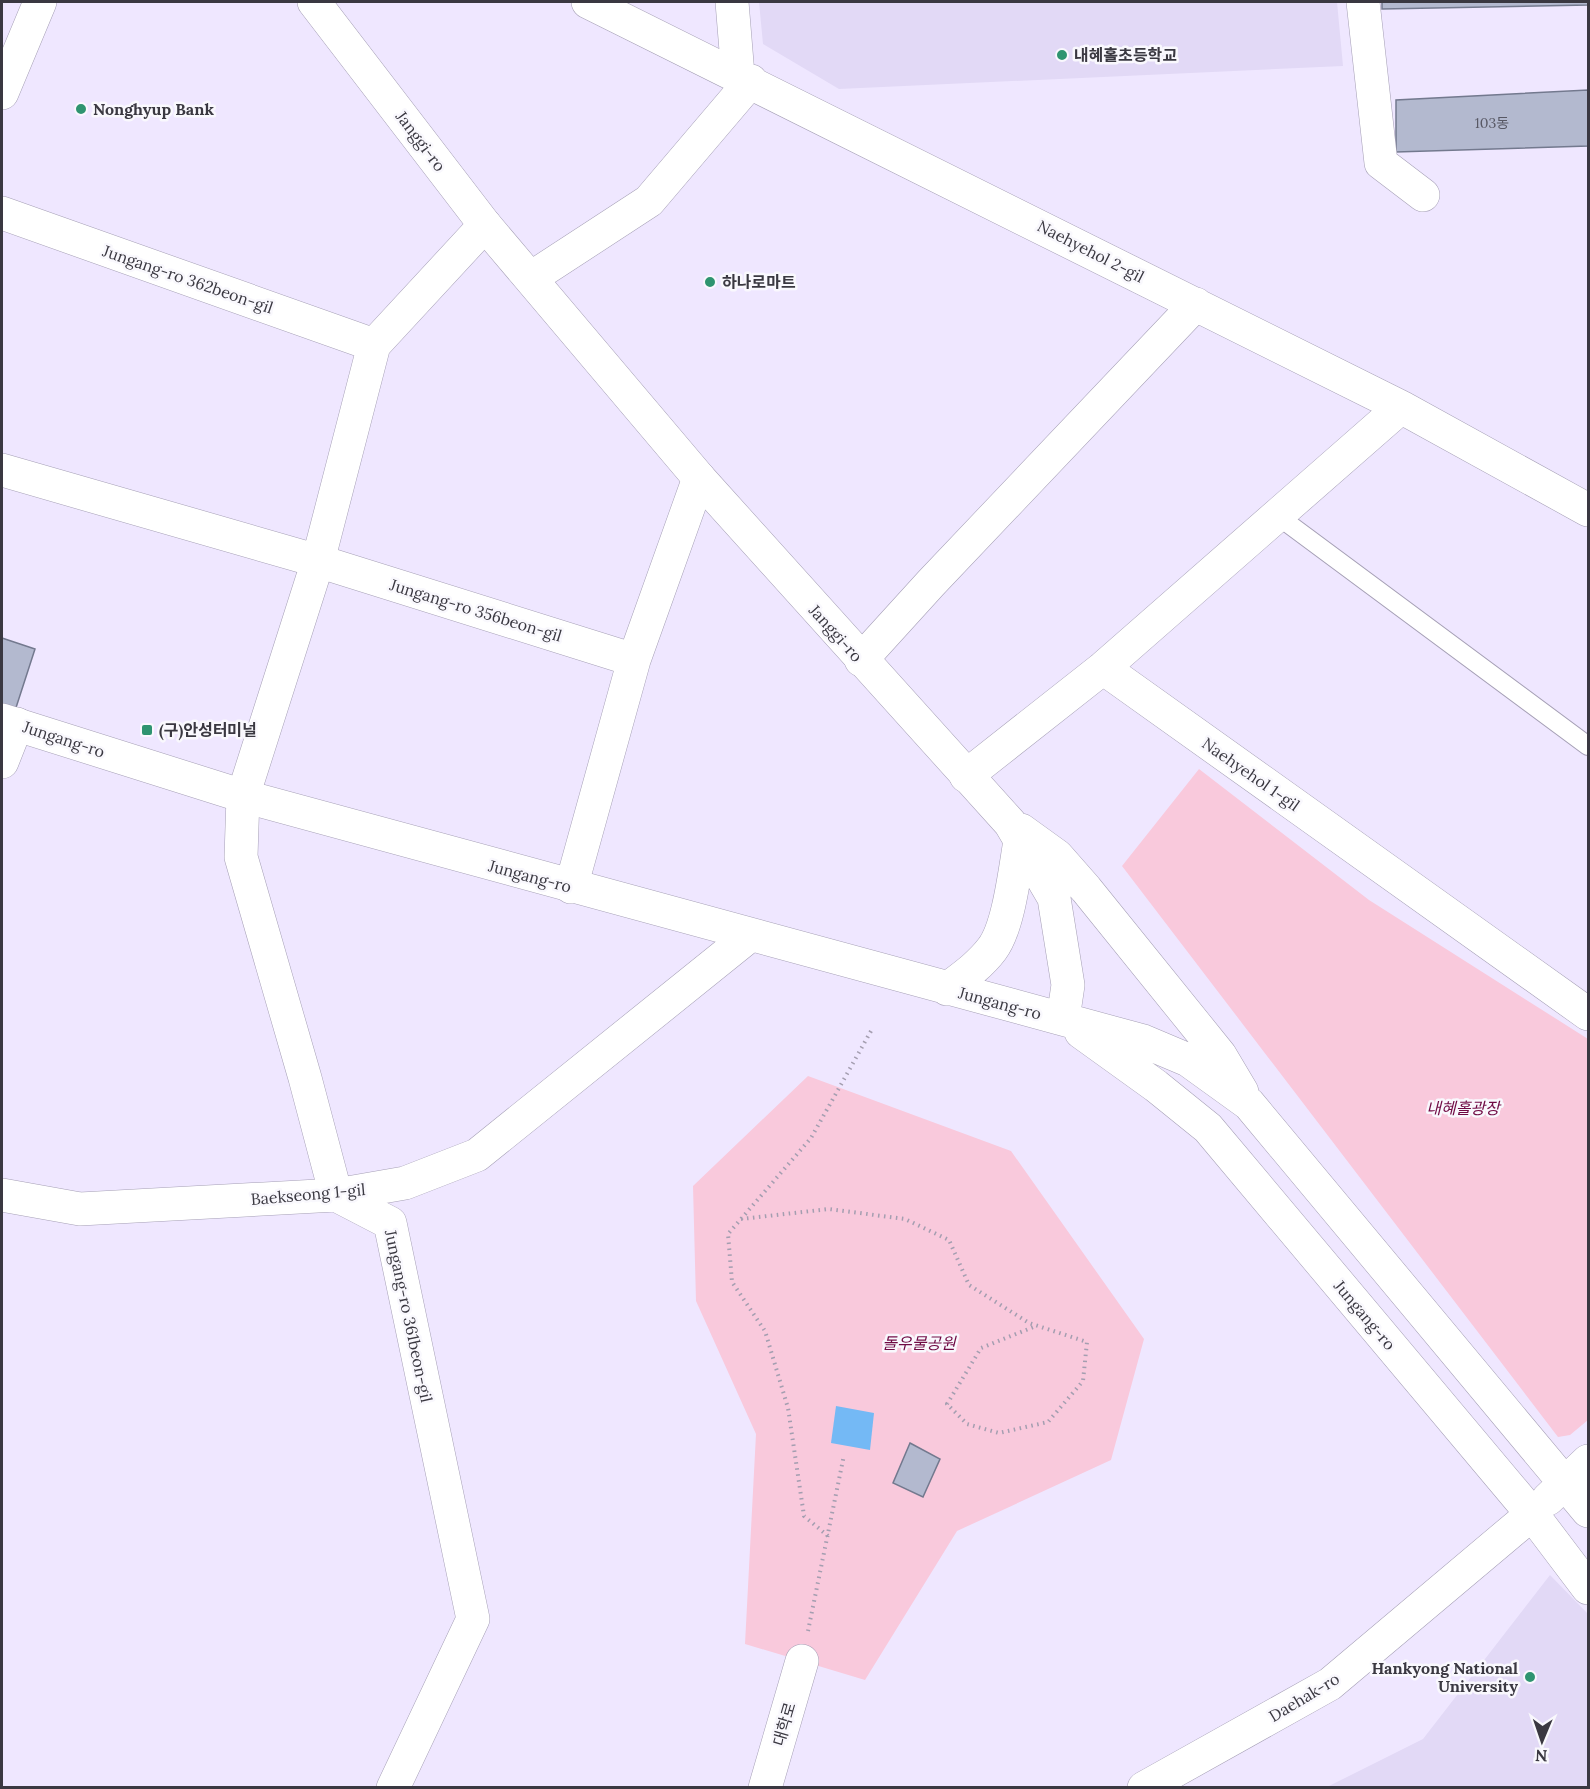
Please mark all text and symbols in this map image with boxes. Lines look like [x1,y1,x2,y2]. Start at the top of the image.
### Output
place label: 내혜홀초등학교 [1074,45,1177,65]
marker: 내혜홀초등학교 [1055,48,1069,62]
place label: Nonghyup Bank [93,99,214,119]
marker: Nonghyup Bank [74,102,88,116]
street label: Janggi-ro [391,106,450,175]
house number: 103동 [1475,114,1509,132]
street label: Naehyehol 2-gil [1034,215,1148,287]
street label: Jungang-ro 362beon-gil [99,240,276,318]
place label: 하나로마트 [722,272,796,292]
marker: 하나로마트 [703,275,717,289]
street label: Jungang-ro 356beon-gil [387,574,564,646]
street label: Janggi-ro [804,599,867,666]
street label: Jungang-ro [20,716,107,762]
place label: (구)안성터미널 [159,720,257,741]
marker: (구)안성터미널 [140,723,154,737]
street label: Naehyehol 1-gil [1198,733,1304,815]
street label: Jungang-ro [485,855,574,897]
street label: Jungang-ro [955,982,1044,1024]
park label: 내혜홀광장 [1426,1098,1502,1118]
street label: Baekseong 1-gil [250,1179,366,1209]
street label: Jungang-ro 361beon-gil [381,1227,437,1404]
street label: Jungang-ro [1329,1275,1400,1354]
park label: 돌우물공원 [882,1333,957,1353]
place label: Hankyong National University [1371,1658,1518,1696]
street label: Daehak-ro [1265,1668,1343,1726]
marker: Hankyong National University [1523,1670,1537,1684]
street label: 대학로 [768,1700,800,1748]
north arrow [1512,1711,1572,1771]
text: N [1535,1746,1548,1766]

